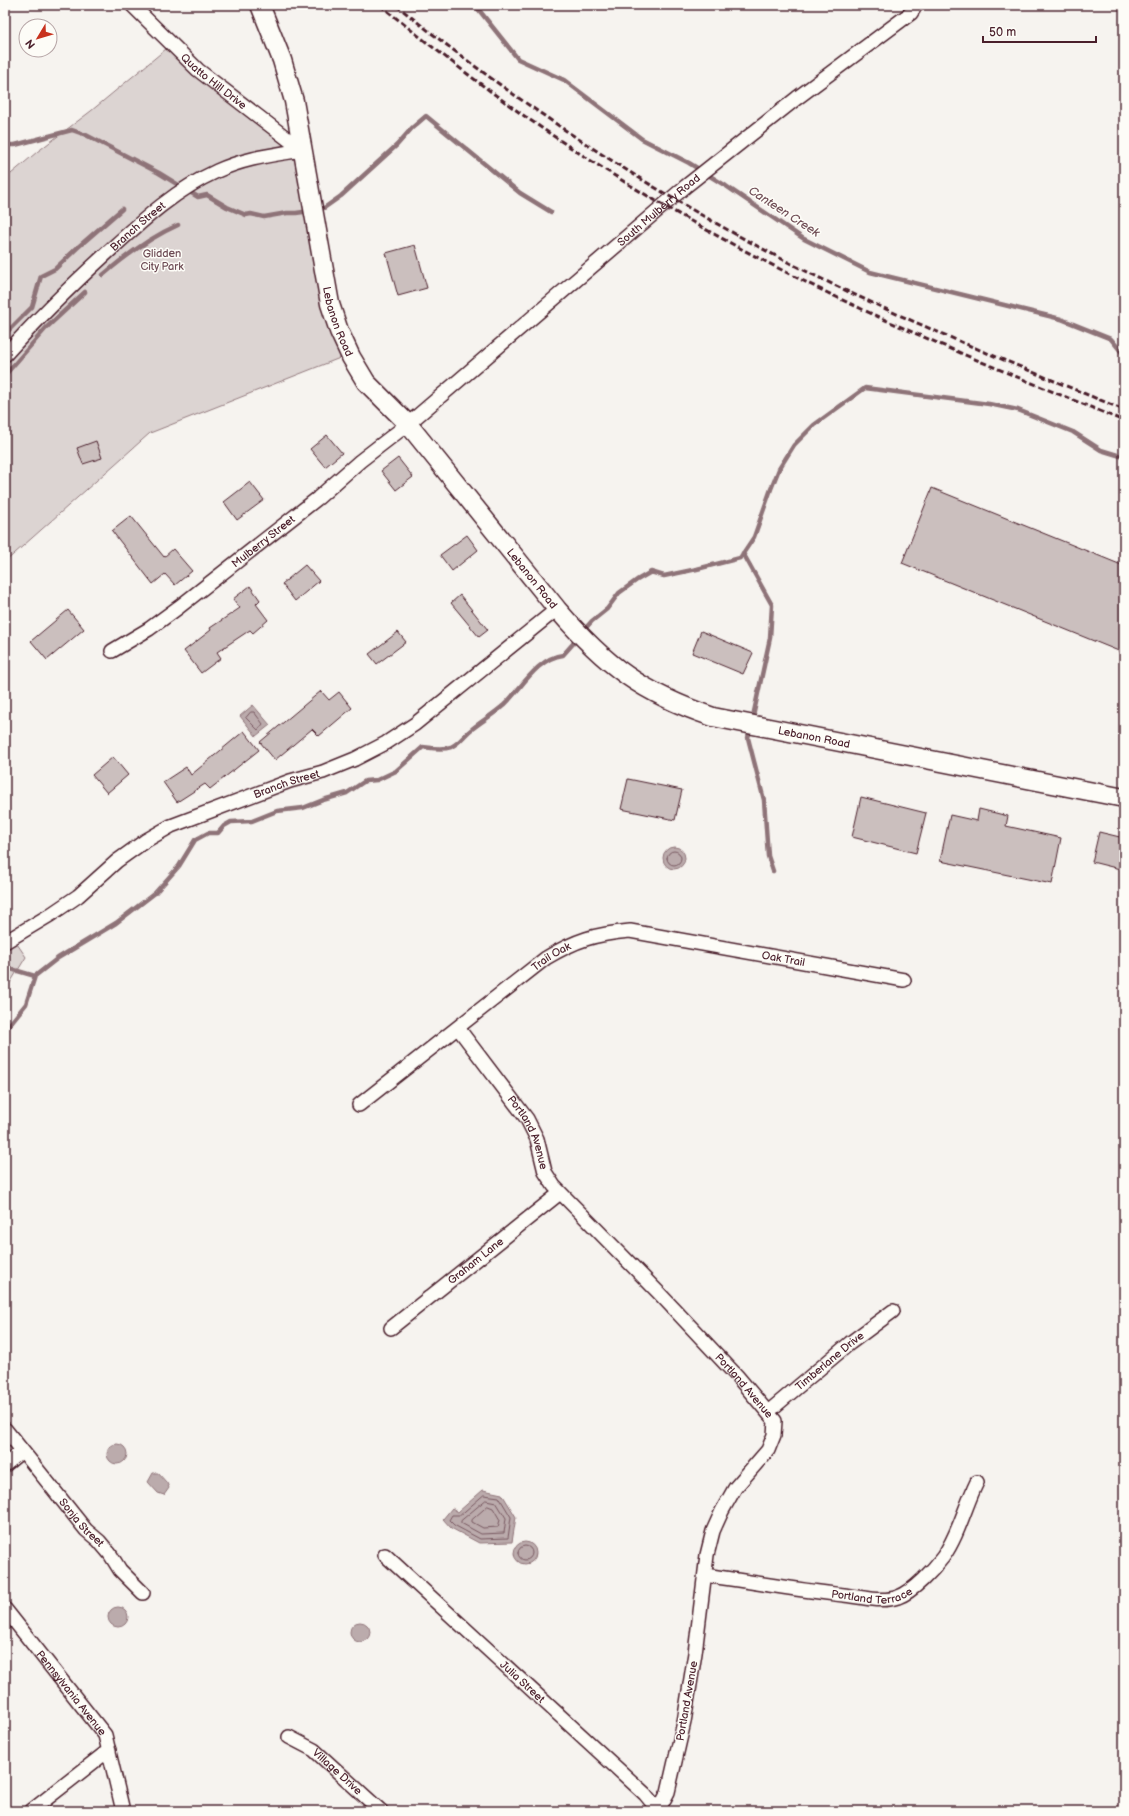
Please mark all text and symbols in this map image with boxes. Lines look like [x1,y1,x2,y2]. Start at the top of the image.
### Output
north arrow [18,18,58,58]
scale bar [983,18,1096,44]
text: 50 m [989,25,1016,40]
text: N [23,37,38,51]
street label: Quatto Hill Drive [178,51,250,112]
street label: South Mulberry Road [614,171,702,249]
water label: Canteen Creek [746,183,823,241]
street label: Branch Street [107,198,168,253]
park label: Glidden City Park [140,247,184,273]
street label: Lebanon Road [320,285,356,358]
street label: Mulberry Street [229,512,298,570]
street label: Lebanon Road [504,546,560,611]
street label: Lebanon Road [777,723,851,750]
street label: Branch Street [251,767,321,801]
street label: Trail Oak [529,939,573,974]
street label: Oak Trail [761,948,806,969]
street label: Portland Avenue [505,1093,551,1171]
street label: Graham Lane [445,1234,506,1287]
street label: Timberlane Drive [793,1328,867,1393]
street label: Portland Avenue [713,1351,776,1421]
street label: Sonja Street [57,1496,108,1549]
street label: Portland Terrace [831,1584,915,1606]
street label: Pennsylvania Avenue [34,1648,109,1738]
street label: Julia Street [498,1658,548,1706]
street label: Portland Avenue [674,1659,701,1742]
street label: Village Drive [310,1746,365,1798]

